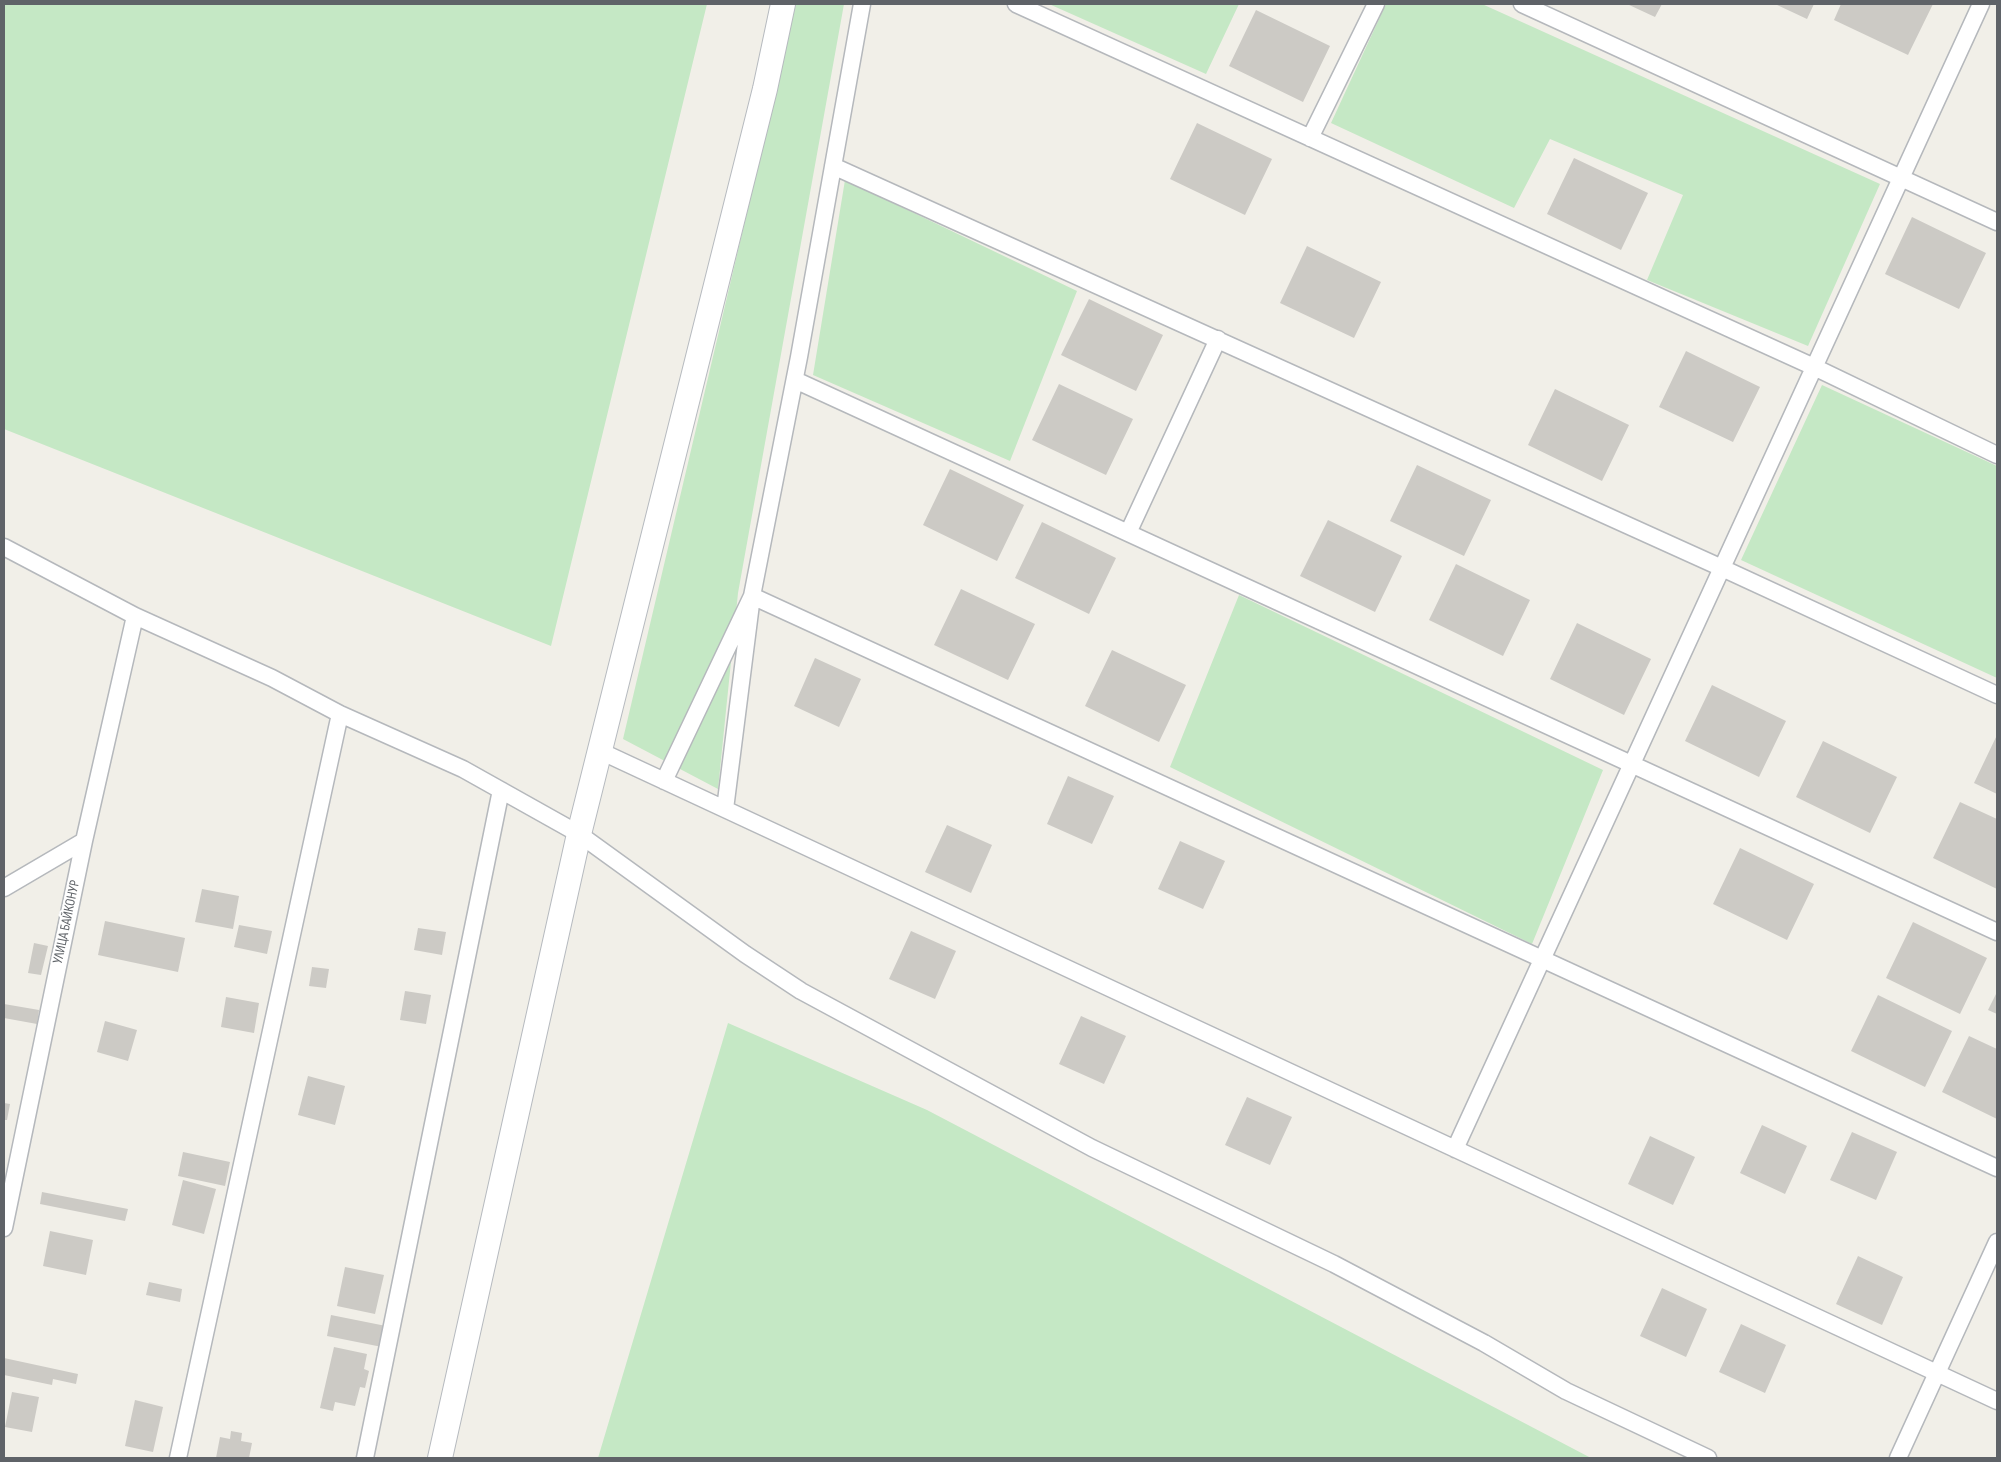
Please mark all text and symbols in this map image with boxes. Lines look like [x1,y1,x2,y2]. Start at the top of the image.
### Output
street label: УЛИЦА БАЙКОНУР [50,879,84,965]

